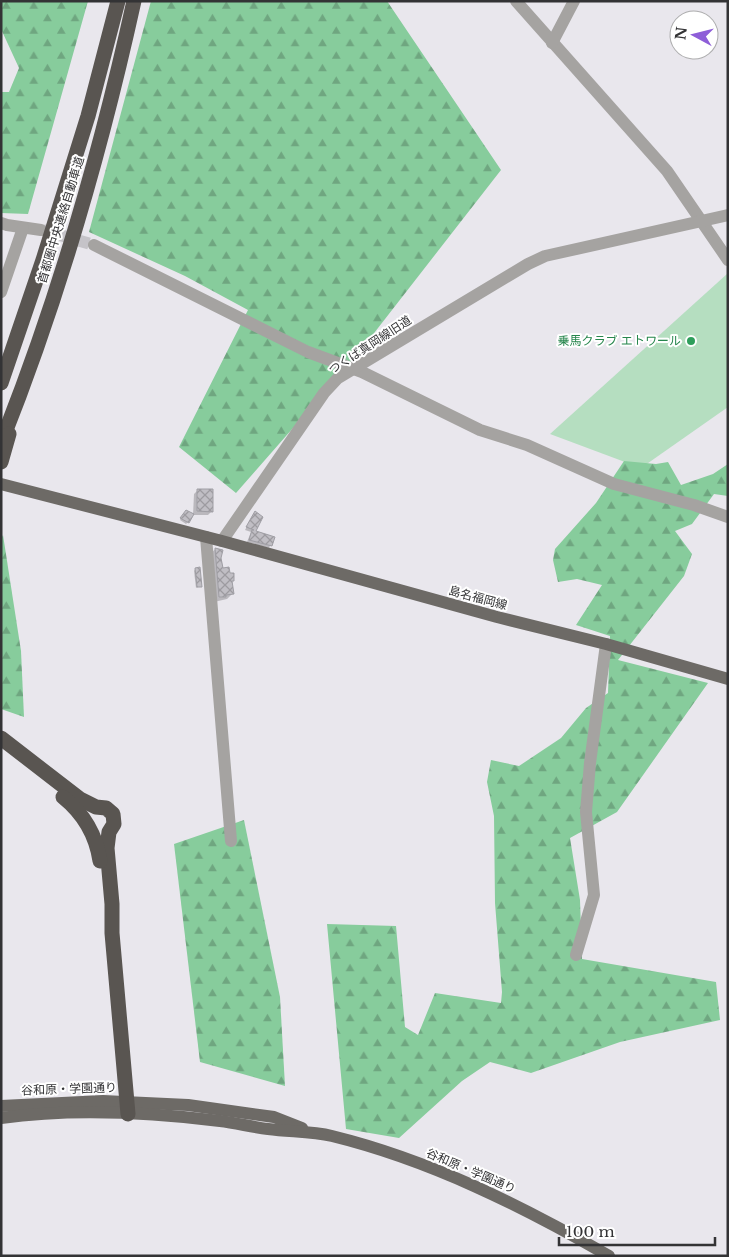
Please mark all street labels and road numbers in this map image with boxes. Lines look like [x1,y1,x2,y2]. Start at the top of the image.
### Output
street label: 首都圏中央連絡自動車道 [34,155,87,285]
street label: つくば真岡線旧道 [325,312,414,377]
street label: 島名福岡線 [447,583,509,613]
street label: 谷和原・学園通り [21,1079,117,1098]
street label: 谷和原・学園通り [424,1145,518,1196]

